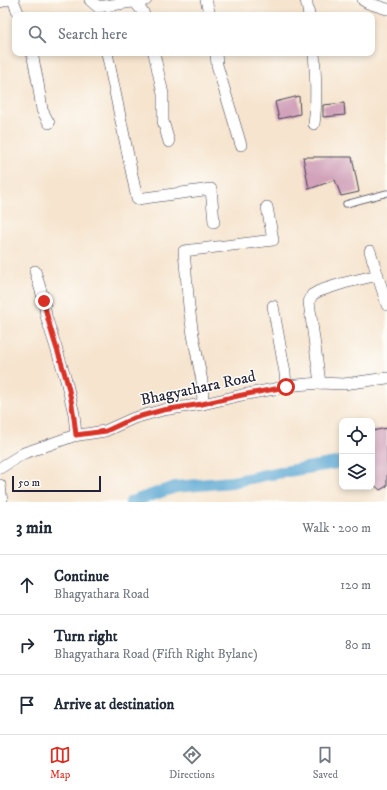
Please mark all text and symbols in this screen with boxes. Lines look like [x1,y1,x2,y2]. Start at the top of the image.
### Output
search box [12,12,375,56]
icon: search [26,23,48,45]
text: Search here [58,25,127,44]
route end [35,292,53,310]
street label: Bhagyathara Road [139,366,257,410]
route start [277,378,295,396]
map controls [339,418,375,490]
button: locate [339,418,375,454]
button: layers [339,454,375,490]
scale bar [12,474,101,493]
text: 50 m [18,476,40,490]
text: 3 min [16,517,52,539]
text: Walk · 200 m [302,520,371,536]
text: Continue [54,567,109,586]
icon: ahead [16,574,38,596]
text: 120 m [340,577,371,593]
text: Bhagyathara Road [54,586,149,602]
text: Turn right [54,627,117,646]
icon: right [16,634,38,656]
text: 80 m [345,637,371,653]
text: Bhagyathara Road (Fifth Right Bylane) [54,646,258,662]
icon: arrive [16,694,38,716]
text: Arrive at destination [54,695,174,714]
tab: Map [49,744,71,782]
tab: Directions [169,744,215,782]
tab: Saved [313,744,338,782]

